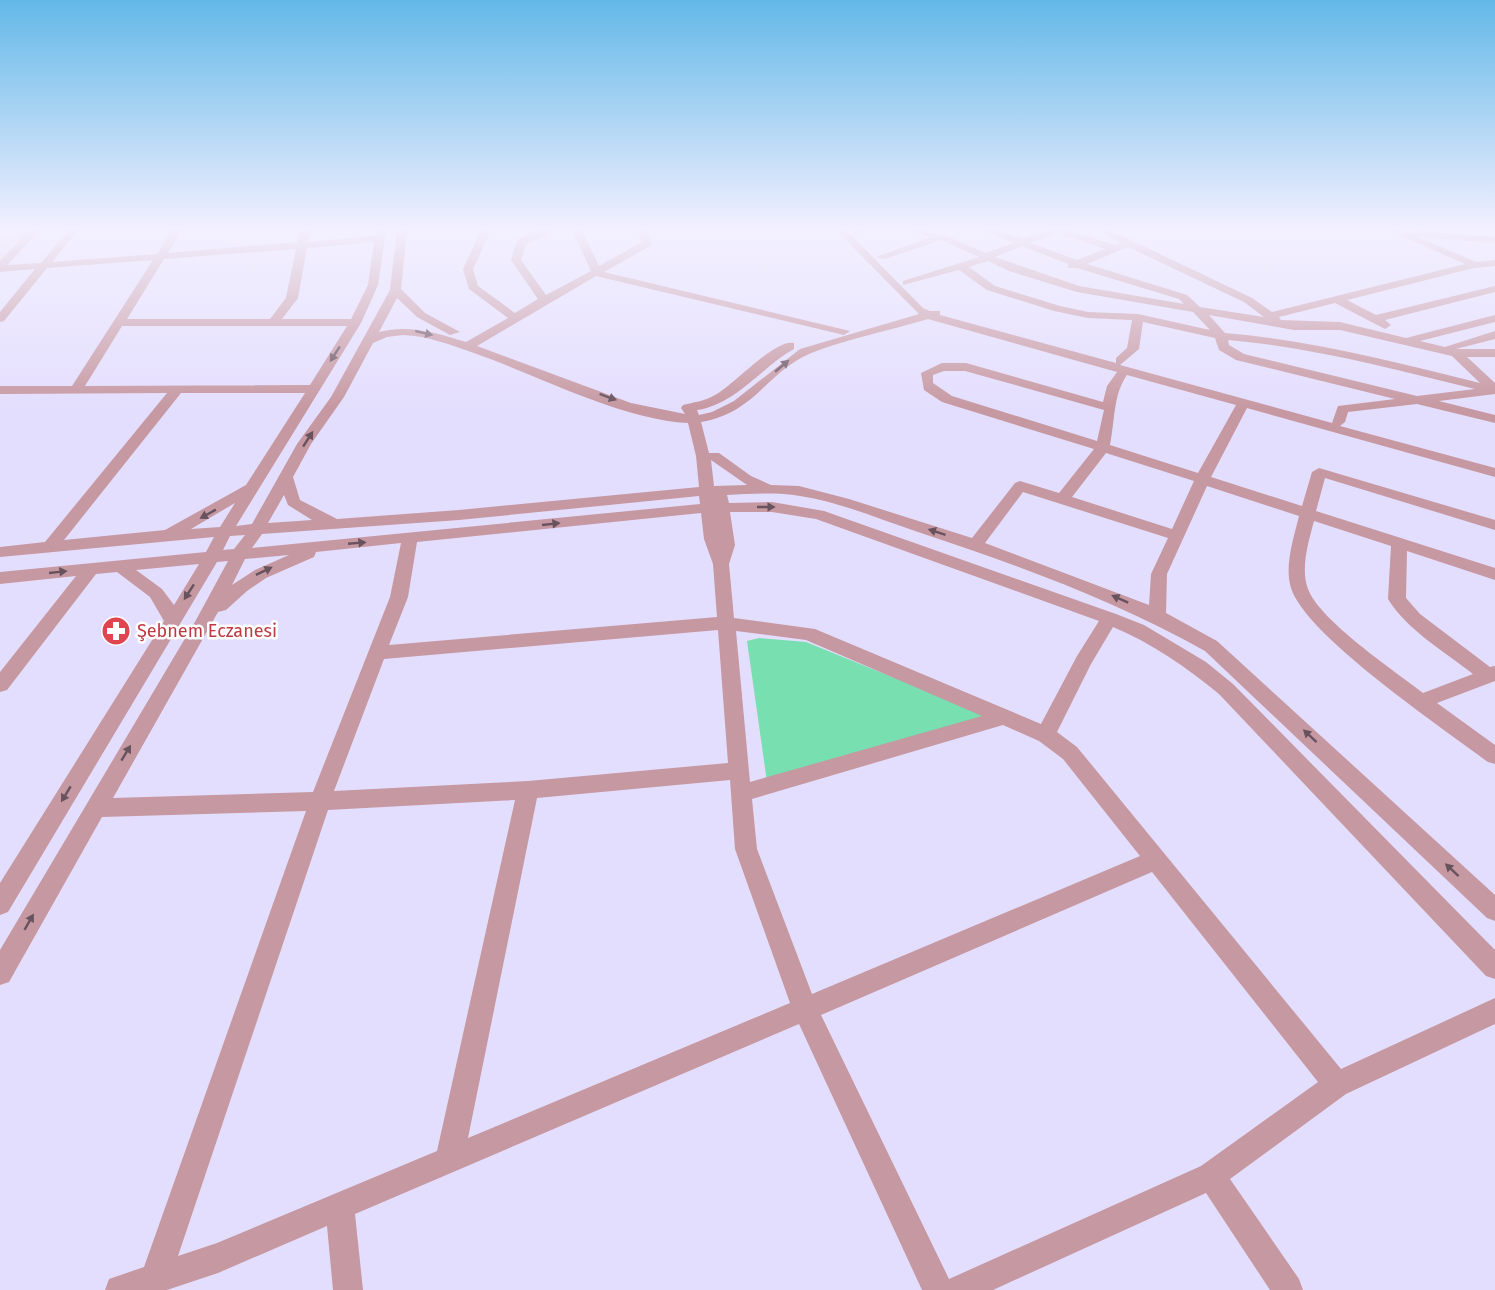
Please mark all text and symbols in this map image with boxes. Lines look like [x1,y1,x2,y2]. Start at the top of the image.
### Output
one-way arrow [414,329,433,339]
one-way arrow [330,346,341,362]
one-way arrow [774,360,789,373]
one-way arrow [599,393,617,403]
one-way arrow [302,431,313,447]
one-way arrow [756,502,775,512]
one-way arrow [199,509,216,519]
one-way arrow [541,519,560,529]
one-way arrow [928,527,946,536]
one-way arrow [347,538,366,548]
one-way arrow [49,567,68,577]
one-way arrow [256,567,273,576]
one-way arrow [184,584,195,600]
one-way arrow [1111,595,1128,604]
pharmacy icon: Şebnem Eczanesi [100,615,132,647]
place label: Şebnem Eczanesi [137,620,277,642]
one-way arrow [1304,730,1318,744]
one-way arrow [121,745,132,761]
one-way arrow [60,786,71,802]
one-way arrow [1445,863,1460,877]
one-way arrow [24,913,34,930]

